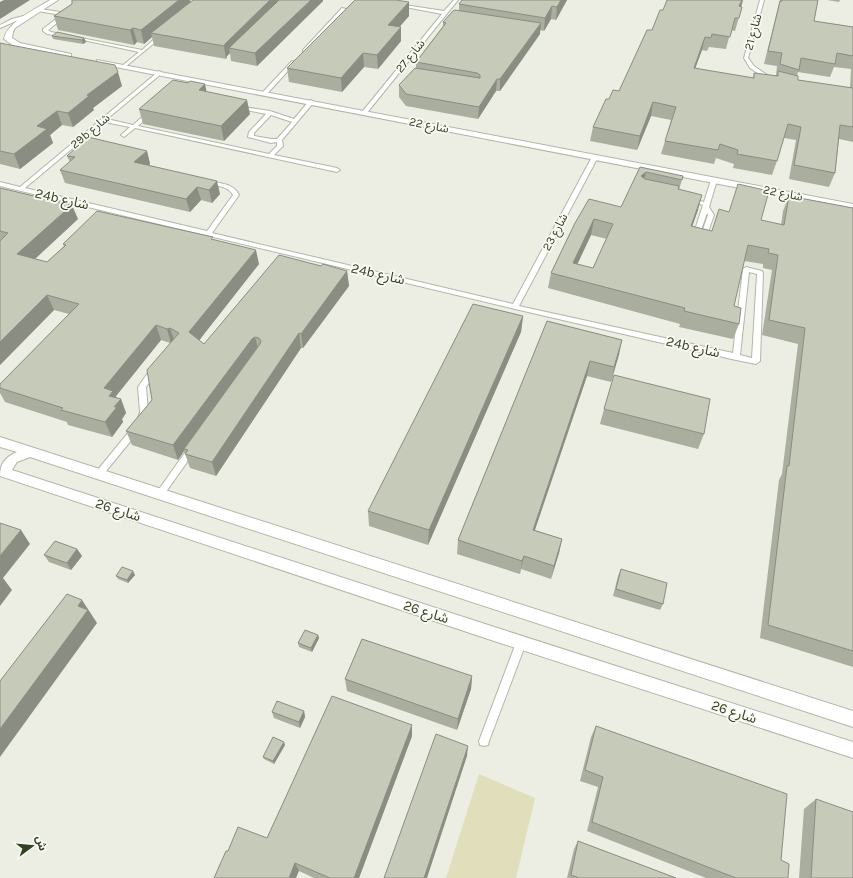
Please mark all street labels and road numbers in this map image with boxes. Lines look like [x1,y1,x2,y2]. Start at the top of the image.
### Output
street label: شارع 21 [741,12,767,52]
street label: شارع 27 [392,37,429,77]
street label: 29b شارع [67,110,114,153]
street label: شارع 22 [408,114,450,138]
street label: شارع 22 [762,182,804,206]
street label: 24b شارع [33,185,91,215]
street label: شارع 23 [539,211,572,254]
street label: 24b شارع [349,260,407,290]
street label: 24b شارع [664,333,722,363]
street label: شارع 26 [93,495,143,527]
street label: شارع 26 [401,597,451,629]
street label: شارع 26 [709,697,759,729]

